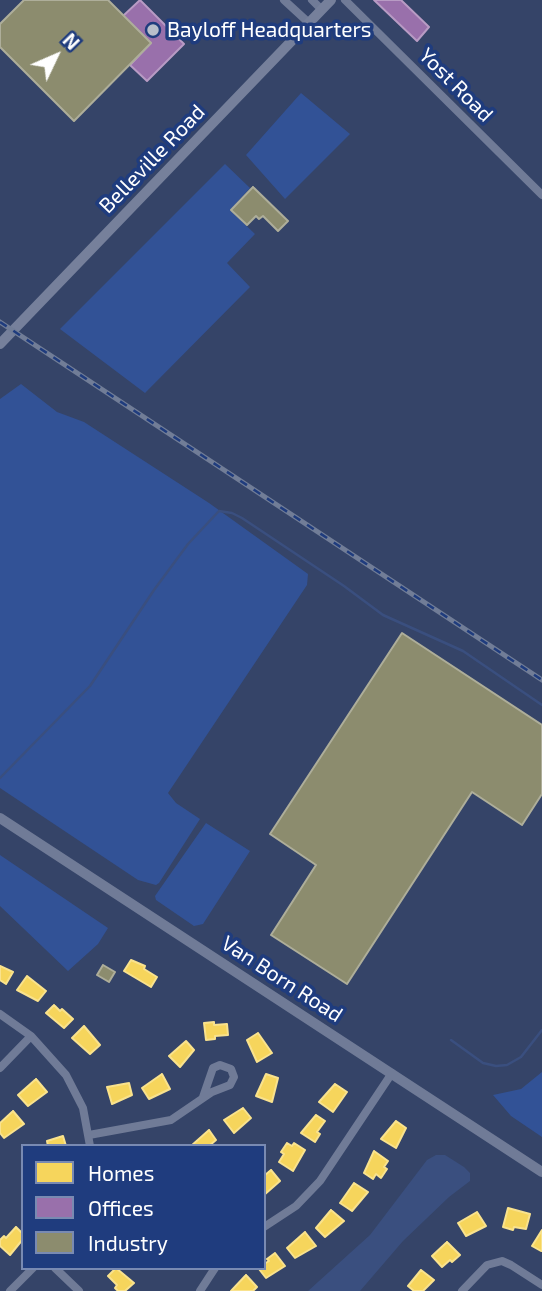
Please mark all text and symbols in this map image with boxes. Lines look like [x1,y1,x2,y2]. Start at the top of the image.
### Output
place label: Bayloff Headquarters [167,17,372,43]
north arrow [21,21,91,91]
marker: Bayloff Headquarters [145,22,161,38]
text: N [58,28,85,54]
street label: Yost Road [414,43,498,127]
street label: Belleville Road [94,99,210,219]
street label: Van Born Road [217,931,347,1027]
legend [21,1144,266,1270]
text: Homes [88,1160,154,1185]
text: Offices [88,1195,154,1220]
text: Industry [88,1230,168,1255]

